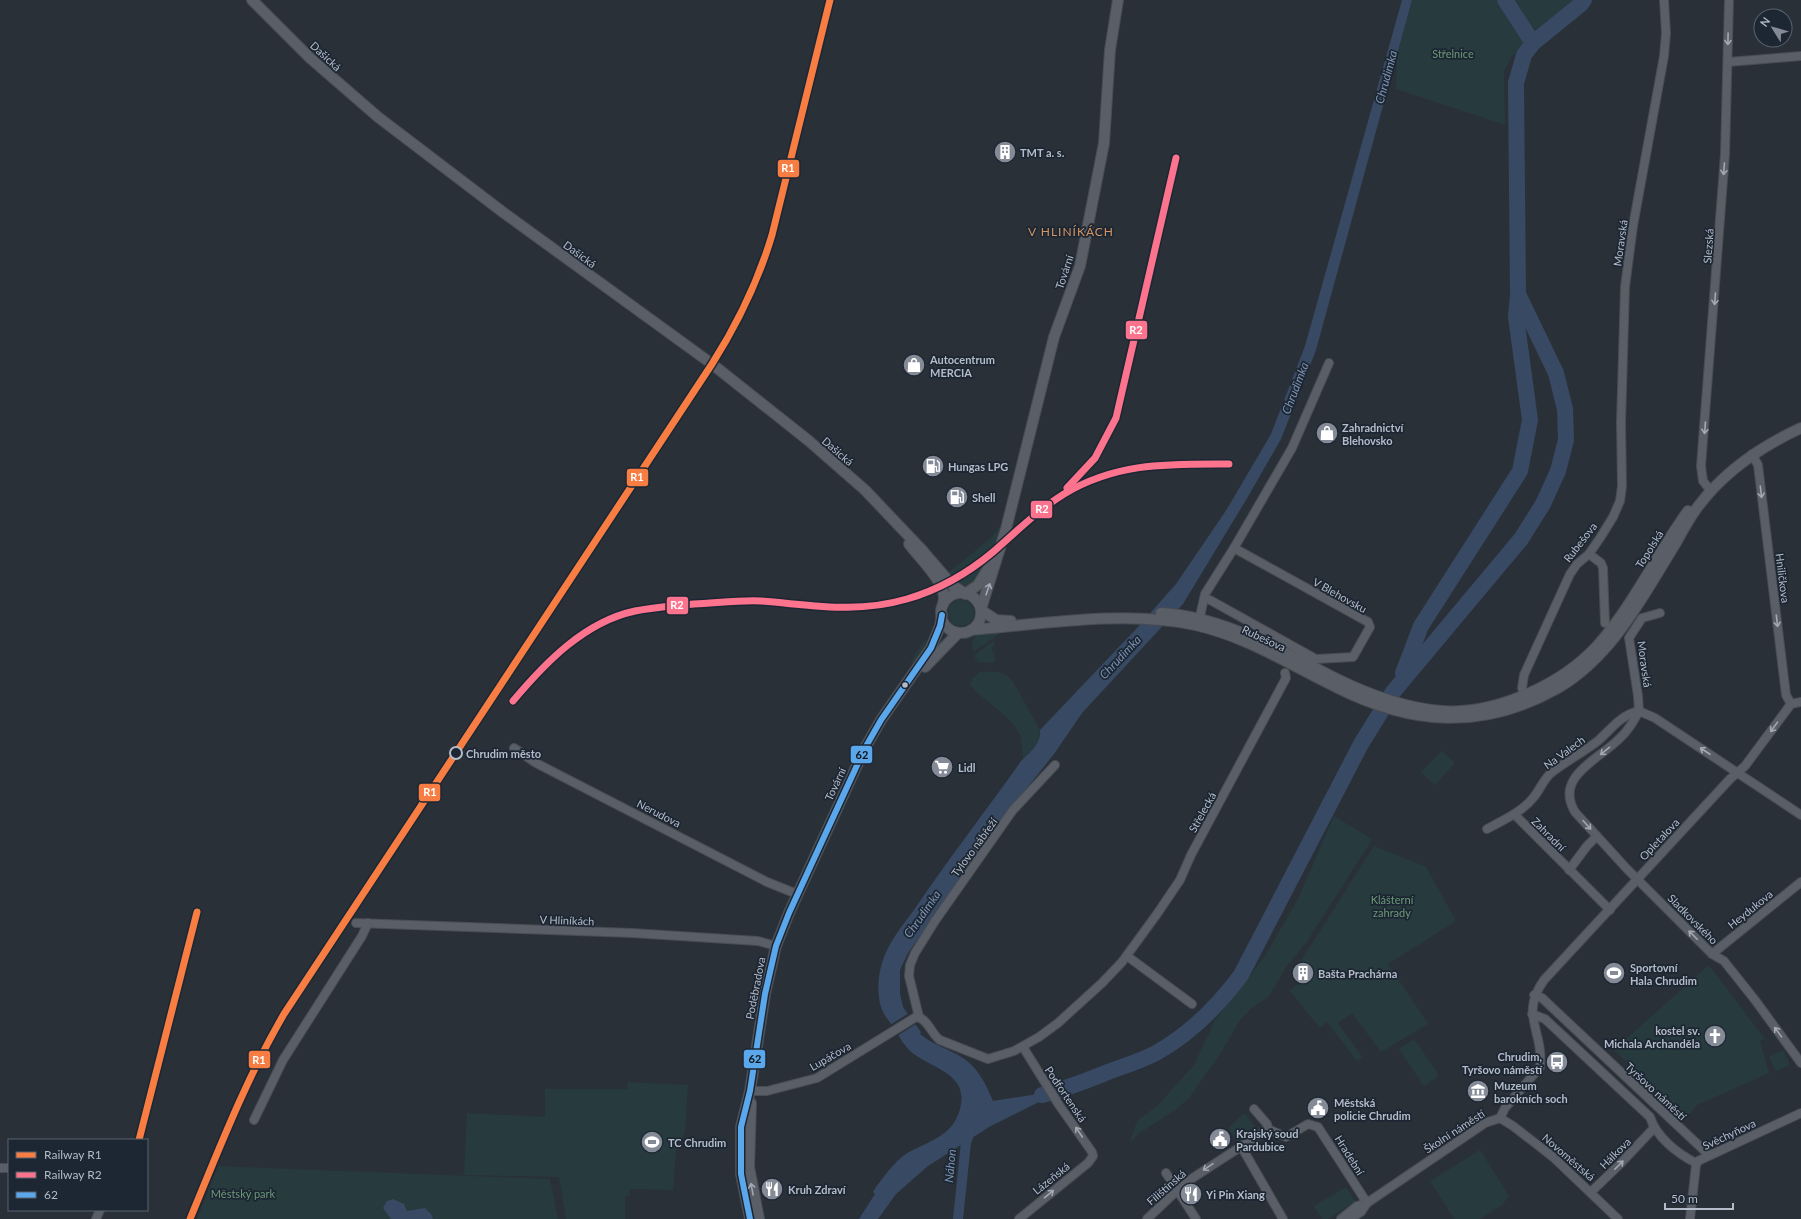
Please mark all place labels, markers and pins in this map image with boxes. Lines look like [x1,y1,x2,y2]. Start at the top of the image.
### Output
building icon: TMT a. s. [992,139,1018,165]
place label: TMT a. s. [1020,146,1065,159]
shop icon: Autocentrum MERCIA [901,352,927,378]
place label: Autocentrum MERCIA [929,353,995,379]
shop icon: Zahradnictví Blehovsko [1314,420,1340,446]
place label: Zahradnictví Blehovsko [1342,421,1404,447]
fuel station icon: Hungas LPG [920,453,946,479]
place label: Hungas LPG [948,460,1008,473]
fuel station icon: Shell [944,484,970,510]
place label: Shell [972,491,996,504]
unlabelled marker [900,680,910,690]
marker: Chrudim město [449,746,463,760]
place label: Chrudim město [466,747,541,760]
supermarket icon: Lidl [929,754,955,780]
place label: Lidl [958,761,976,774]
building icon: Bašta Prachárna [1290,960,1316,986]
sports icon: Sportovní Hala Chrudim [1601,960,1627,986]
place label: Sportovní Hala Chrudim [1630,961,1697,987]
place label: Bašta Prachárna [1318,967,1397,980]
church icon: kostel sv. Michala Archanděla [1702,1023,1728,1049]
place label: kostel sv. Michala Archanděla [1604,1024,1700,1050]
bus stop icon: Chrudim, Tyršovo náměstí [1544,1049,1570,1075]
place label: Chrudim, Tyršovo náměstí [1462,1050,1543,1076]
museum icon: Muzeum barokních soch [1465,1078,1491,1104]
place label: Muzeum barokních soch [1494,1079,1568,1105]
public building icon: Městská policie Chrudim [1305,1095,1331,1121]
place label: Městská policie Chrudim [1334,1096,1411,1122]
public building icon: Krajský soud Pardubice [1207,1126,1233,1152]
place label: Krajský soud Pardubice [1236,1127,1298,1153]
sports icon: TC Chrudim [639,1129,665,1155]
place label: TC Chrudim [668,1136,726,1149]
restaurant icon: Kruh Zdraví [759,1176,785,1202]
restaurant icon: Yi Pin Xiang [1178,1181,1204,1207]
place label: Kruh Zdraví [788,1183,847,1196]
place label: Yi Pin Xiang [1205,1188,1265,1201]

